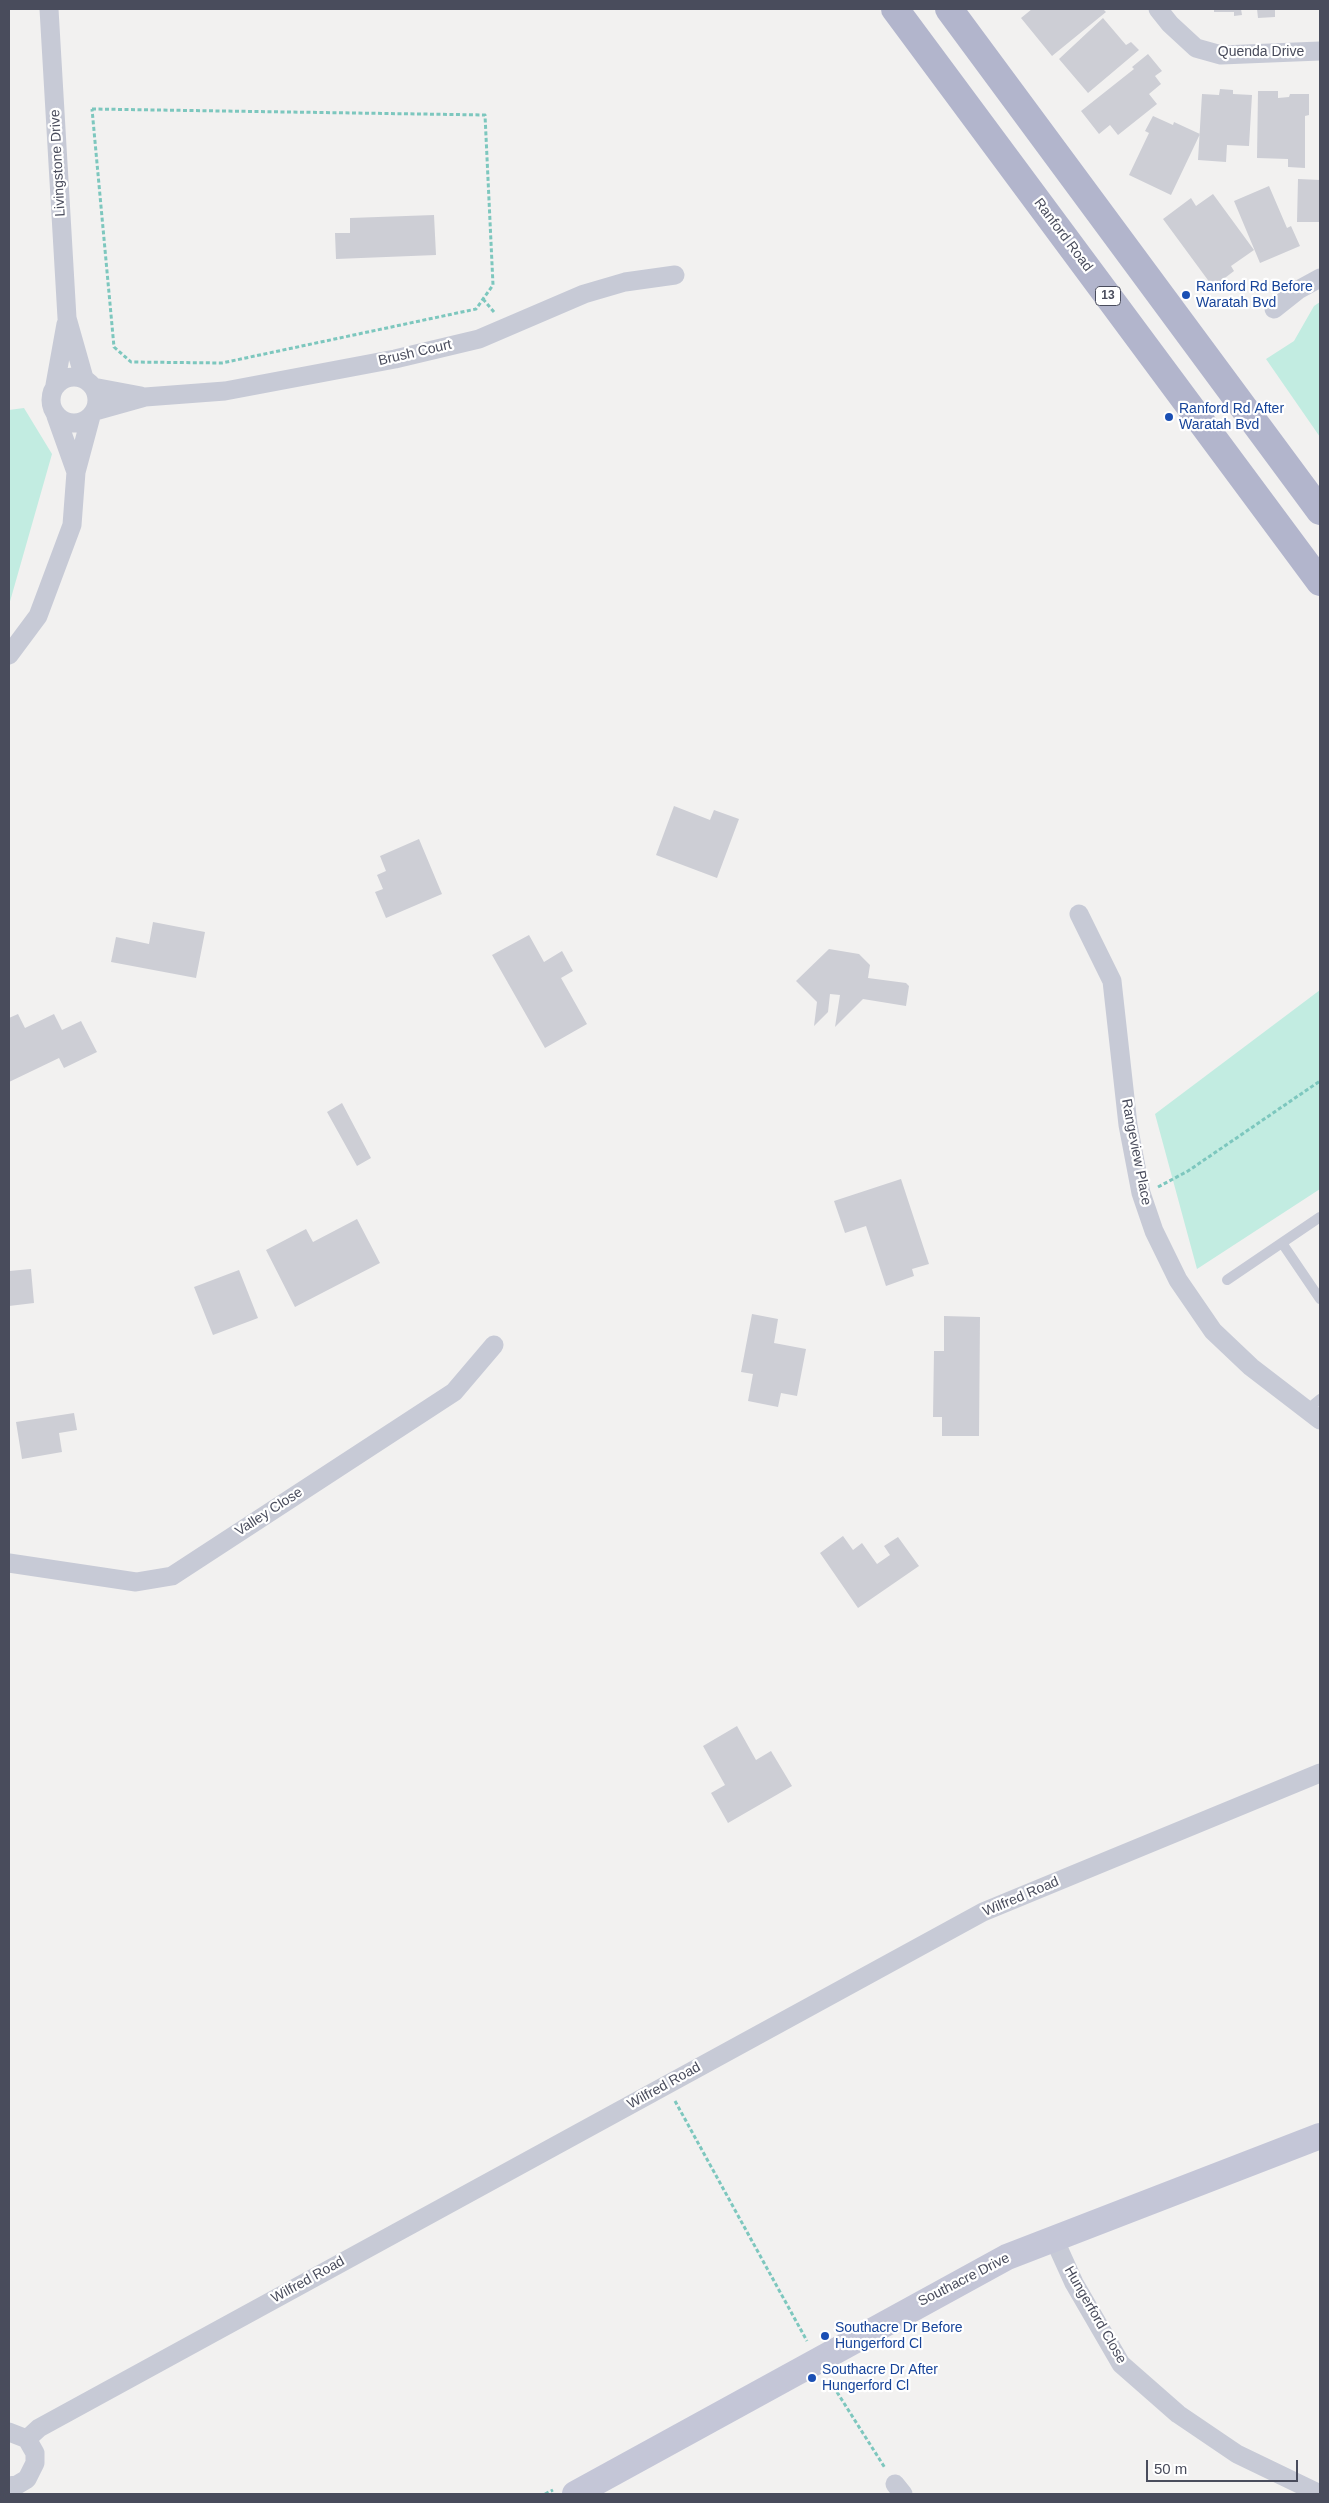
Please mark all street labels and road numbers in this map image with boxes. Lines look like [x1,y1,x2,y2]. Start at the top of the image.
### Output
street label: Quenda Drive [1218,44,1304,60]
street label: Livingstone Drive [47,109,69,217]
street label: Ranford Road [1030,195,1096,275]
road number: 13 [1096,286,1120,306]
street label: Brush Court [377,336,453,370]
street label: Rangeview Place [1117,1097,1155,1207]
street label: Valley Close [232,1484,306,1540]
street label: Wilfred Road [980,1873,1062,1921]
street label: Wilfred Road [625,2059,703,2113]
street label: Southacre Drive [915,2250,1013,2310]
street label: Wilfred Road [269,2253,347,2307]
street label: Hungerford Close [1060,2263,1130,2367]

